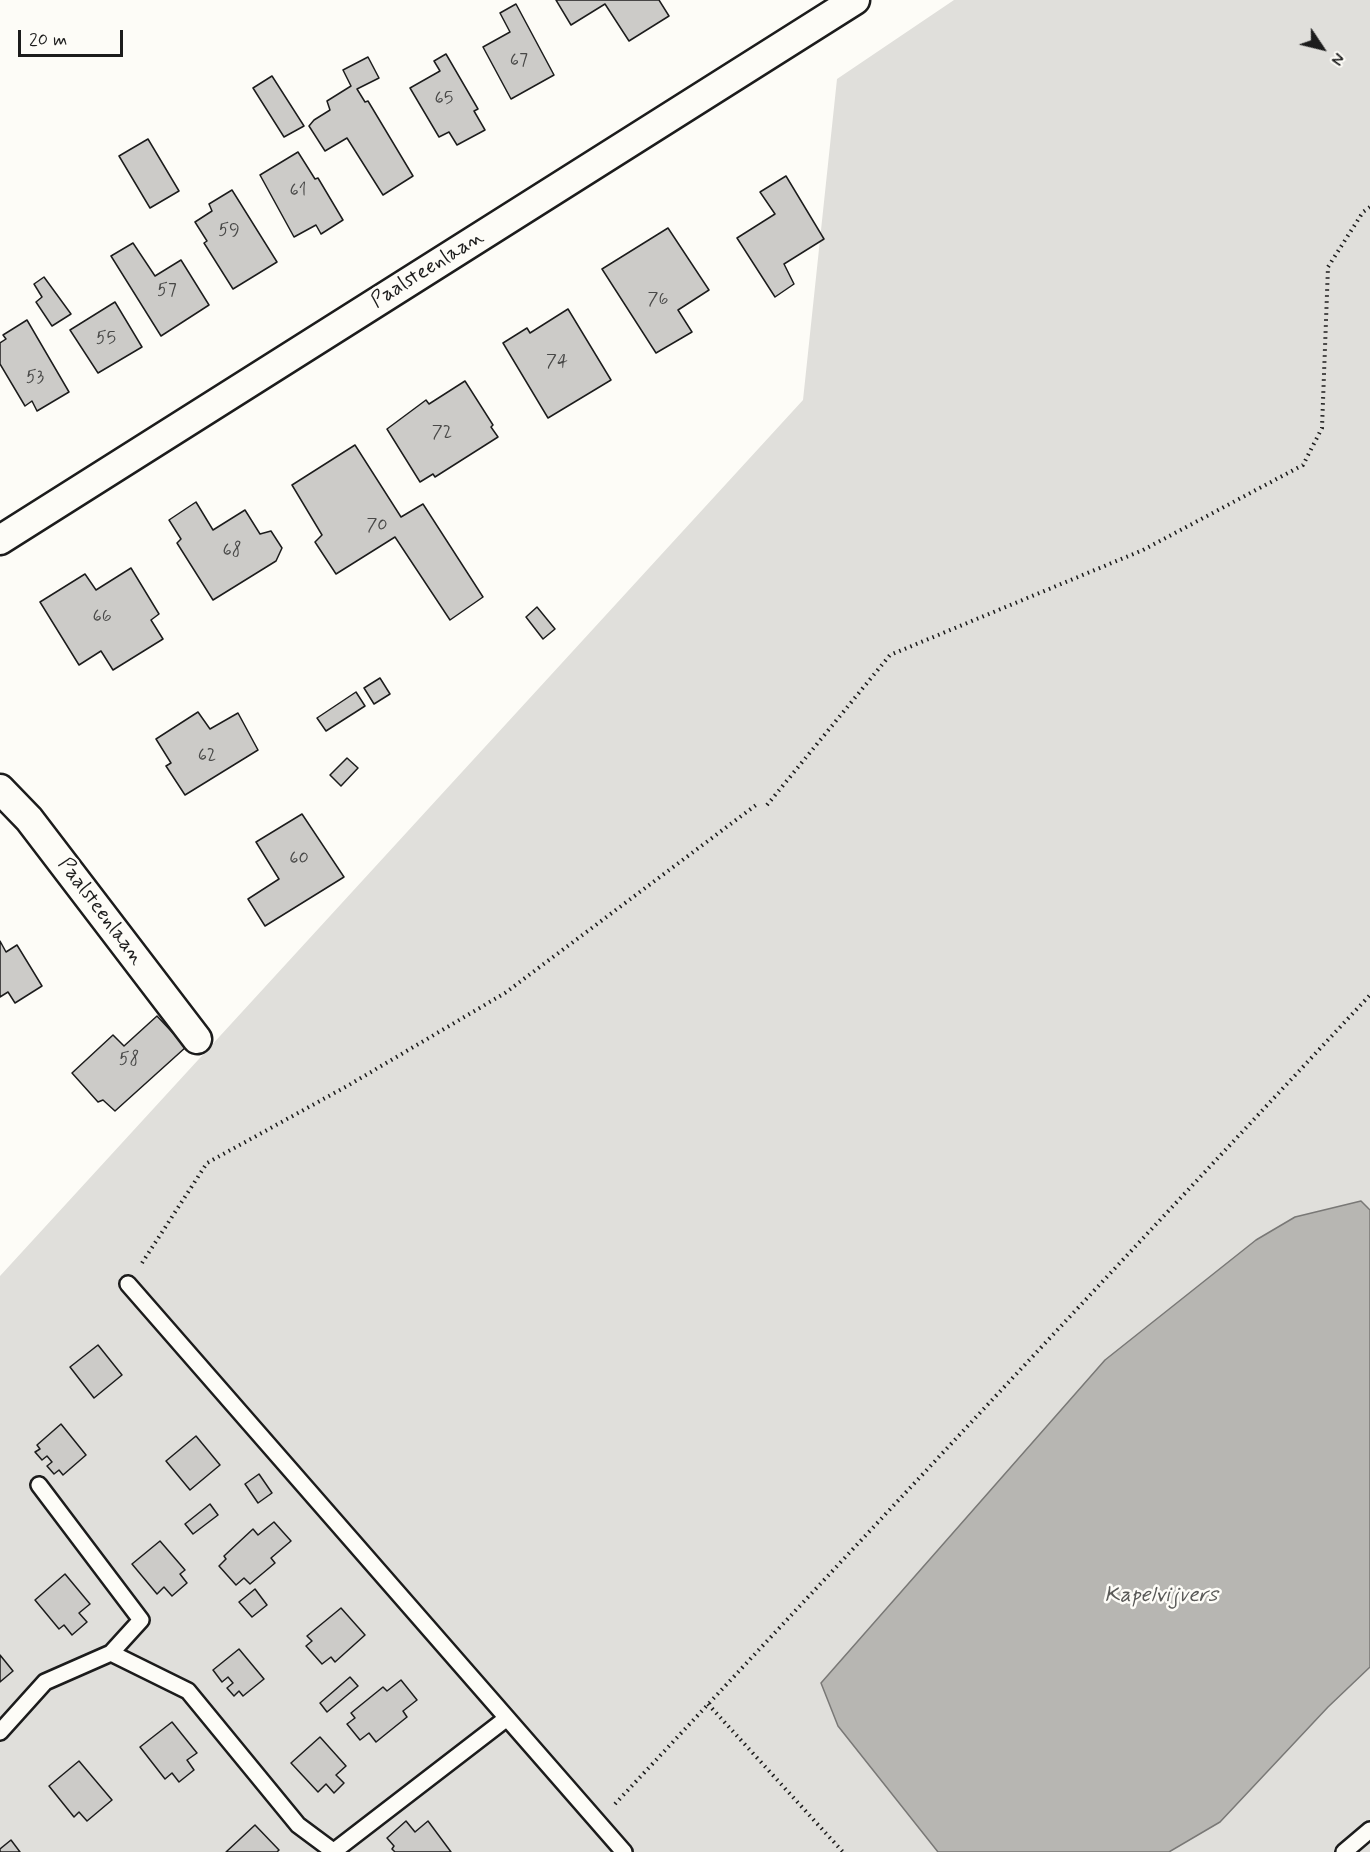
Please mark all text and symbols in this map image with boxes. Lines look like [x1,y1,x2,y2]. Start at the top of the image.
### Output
scale bar [21,18,126,56]
north arrow [1292,18,1352,78]
text: 20 m [29,28,67,52]
text: N [1325,48,1349,69]
house number: 67 [510,50,528,72]
house number: 65 [435,88,453,110]
house number: 61 [290,180,306,202]
house number: 59 [218,220,240,242]
street label: Paalsteenlaan [367,225,489,315]
house number: 57 [157,280,177,302]
house number: 76 [648,289,668,311]
house number: 55 [96,328,116,350]
house number: 74 [546,351,568,373]
house number: 53 [26,367,44,389]
house number: 72 [432,422,452,444]
house number: 70 [366,515,388,537]
house number: 68 [222,540,242,562]
house number: 66 [92,606,112,628]
house number: 62 [198,745,216,767]
house number: 60 [289,848,309,870]
street label: Paalsteenlaan [51,853,149,971]
house number: 58 [119,1049,139,1071]
water label: Kapelvijvers [1104,1583,1218,1609]

